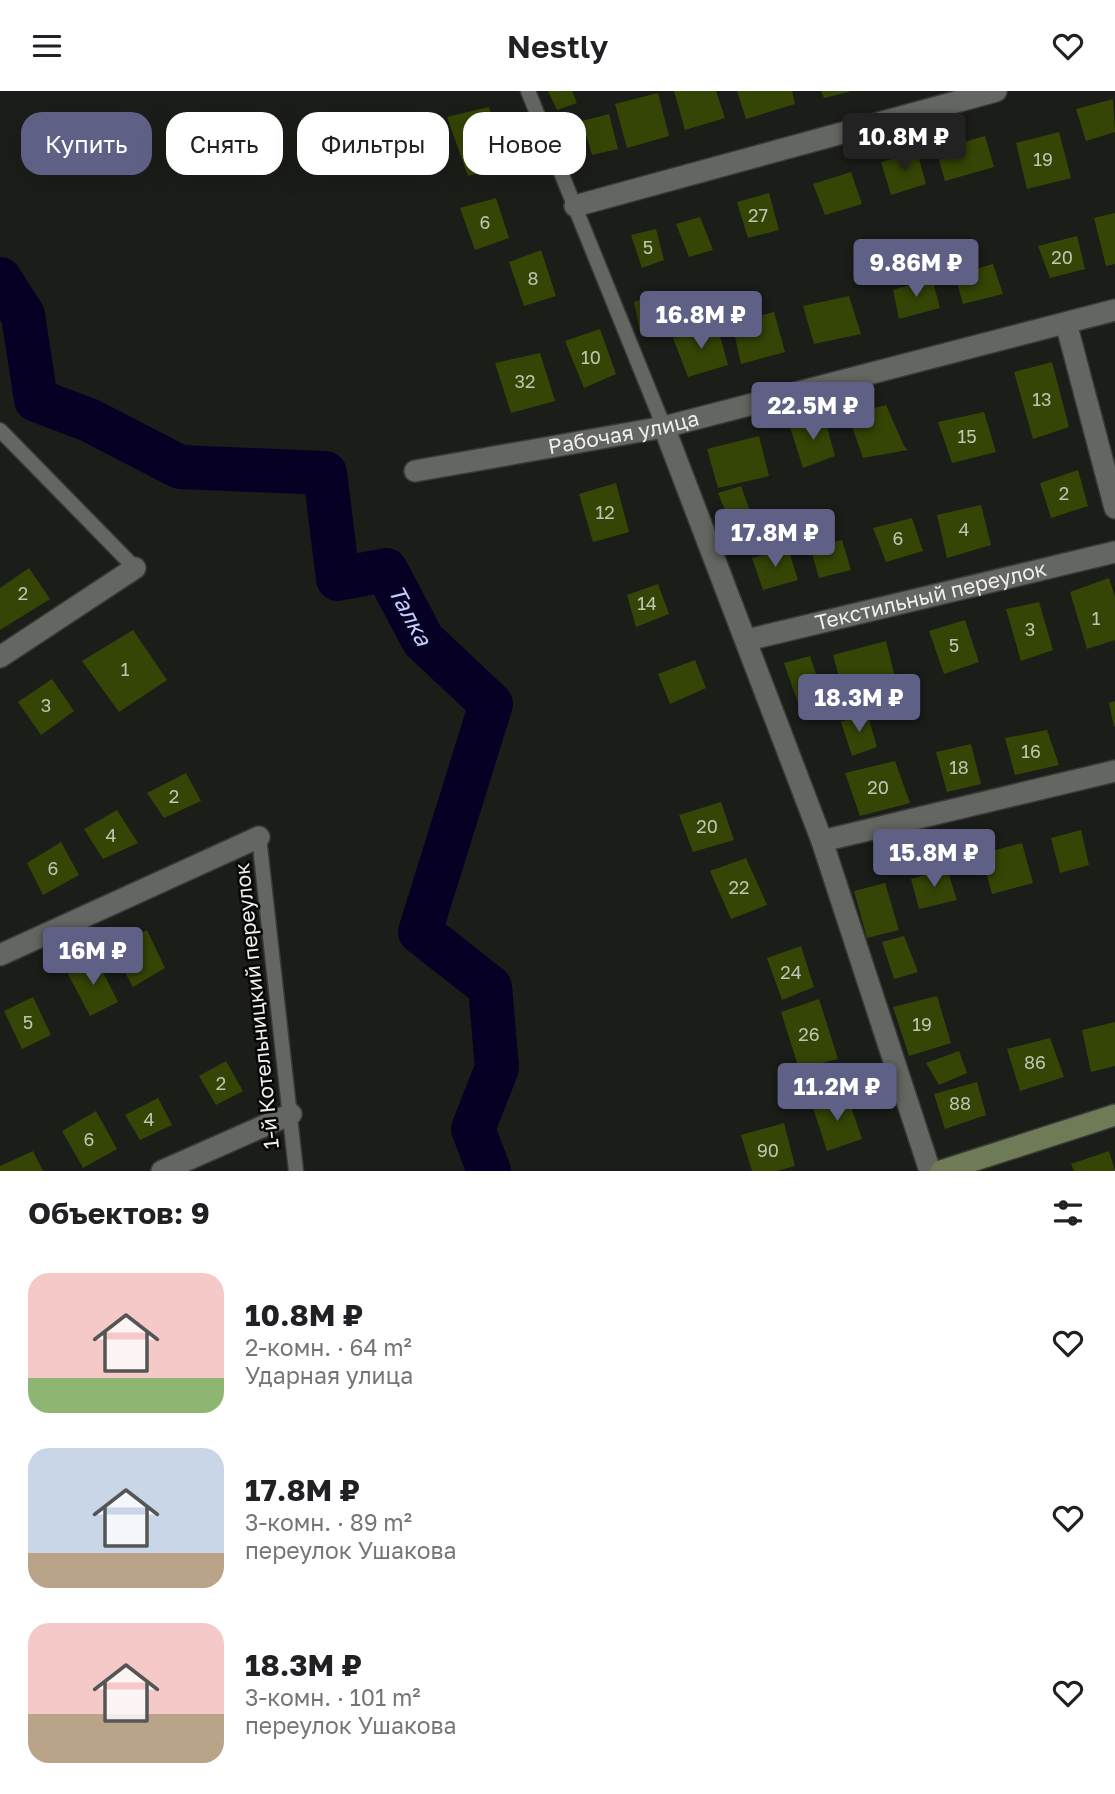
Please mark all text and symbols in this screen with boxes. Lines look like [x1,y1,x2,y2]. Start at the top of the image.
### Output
icon: menu [28,27,66,65]
text: Nestly [507,27,608,65]
icon: heart [1049,27,1087,65]
chip: Купить [21,112,152,175]
chip: Снять [166,112,283,175]
chip: Фильтры [297,112,449,175]
chip: Новое [463,112,586,175]
pin: 10.8M ₽ [839,113,969,173]
text: 10.8M ₽ [859,122,949,150]
house number: 19 [1033,148,1053,170]
house number: 27 [748,204,768,226]
house number: 6 [480,211,490,233]
house number: 5 [643,236,653,258]
pin: 9.86M ₽ [851,239,981,299]
house number: 20 [1051,246,1073,268]
text: 9.86M ₽ [869,248,963,276]
house number: 8 [528,267,538,289]
pin: 16.8M ₽ [636,292,766,351]
text: 16.8M ₽ [656,300,746,328]
house number: 10 [581,346,601,368]
house number: 32 [515,370,535,392]
pin: 22.5M ₽ [748,383,878,442]
house number: 13 [1032,388,1052,410]
text: 22.5M ₽ [767,391,859,419]
street label: Рабочая улица [546,404,702,459]
house number: 15 [957,425,977,447]
house number: 2 [1059,482,1069,504]
house number: 12 [595,501,615,523]
pin: 17.8M ₽ [710,510,840,569]
text: 17.8M ₽ [731,518,819,546]
house number: 4 [959,518,970,540]
house number: 6 [893,527,903,549]
street label: Текстильный переулок [812,555,1049,635]
water label: Талка [383,580,439,651]
house number: 2 [18,582,28,604]
house number: 14 [637,592,657,614]
house number: 1 [1092,607,1101,629]
house number: 3 [1025,618,1035,640]
house number: 5 [949,634,959,656]
house number: 1 [121,658,130,680]
pin: 18.3M ₽ [794,675,924,734]
text: 18.3M ₽ [814,683,904,711]
house number: 3 [41,694,51,716]
house number: 16 [1021,740,1041,762]
house number: 18 [949,756,969,778]
house number: 20 [867,776,889,798]
house number: 2 [169,785,179,807]
house number: 20 [696,815,718,837]
house number: 4 [106,824,117,846]
pin: 15.8M ₽ [869,829,999,889]
text: 15.8M ₽ [889,838,979,866]
house number: 6 [48,857,58,879]
street label: 1-й Котельницкий переулок [228,862,284,1150]
house number: 22 [729,876,749,898]
pin: 16M ₽ [44,927,142,987]
text: 16M ₽ [59,936,127,964]
house number: 24 [780,961,802,983]
house number: 5 [23,1011,33,1033]
house number: 19 [912,1013,932,1035]
house number: 26 [798,1023,820,1045]
house number: 86 [1024,1051,1046,1073]
pin: 11.2M ₽ [772,1063,902,1123]
house number: 2 [216,1072,226,1094]
text: 11.2M ₽ [794,1072,880,1100]
house number: 88 [949,1092,971,1114]
house number: 4 [144,1108,155,1130]
house number: 6 [84,1128,94,1150]
house number: 90 [757,1139,779,1161]
icon: filters [1049,1194,1087,1232]
text: Объектов: 9 [28,1195,210,1231]
text: 10.8M ₽ [245,1297,363,1333]
icon: home [84,1301,168,1385]
icon: heart [1049,1324,1087,1362]
text: 2-комн. · 64 m² [245,1333,412,1361]
text: Ударная улица [245,1361,413,1389]
text: 17.8M ₽ [245,1472,360,1508]
icon: home [84,1476,168,1560]
icon: heart [1049,1499,1087,1537]
text: 3-комн. · 89 m² [245,1508,412,1536]
text: переулок Ушакова [245,1536,457,1564]
text: 18.3M ₽ [245,1647,362,1683]
icon: home [84,1651,168,1735]
icon: heart [1049,1674,1087,1712]
text: 3-комн. · 101 m² [245,1683,421,1711]
text: переулок Ушакова [245,1711,457,1739]

